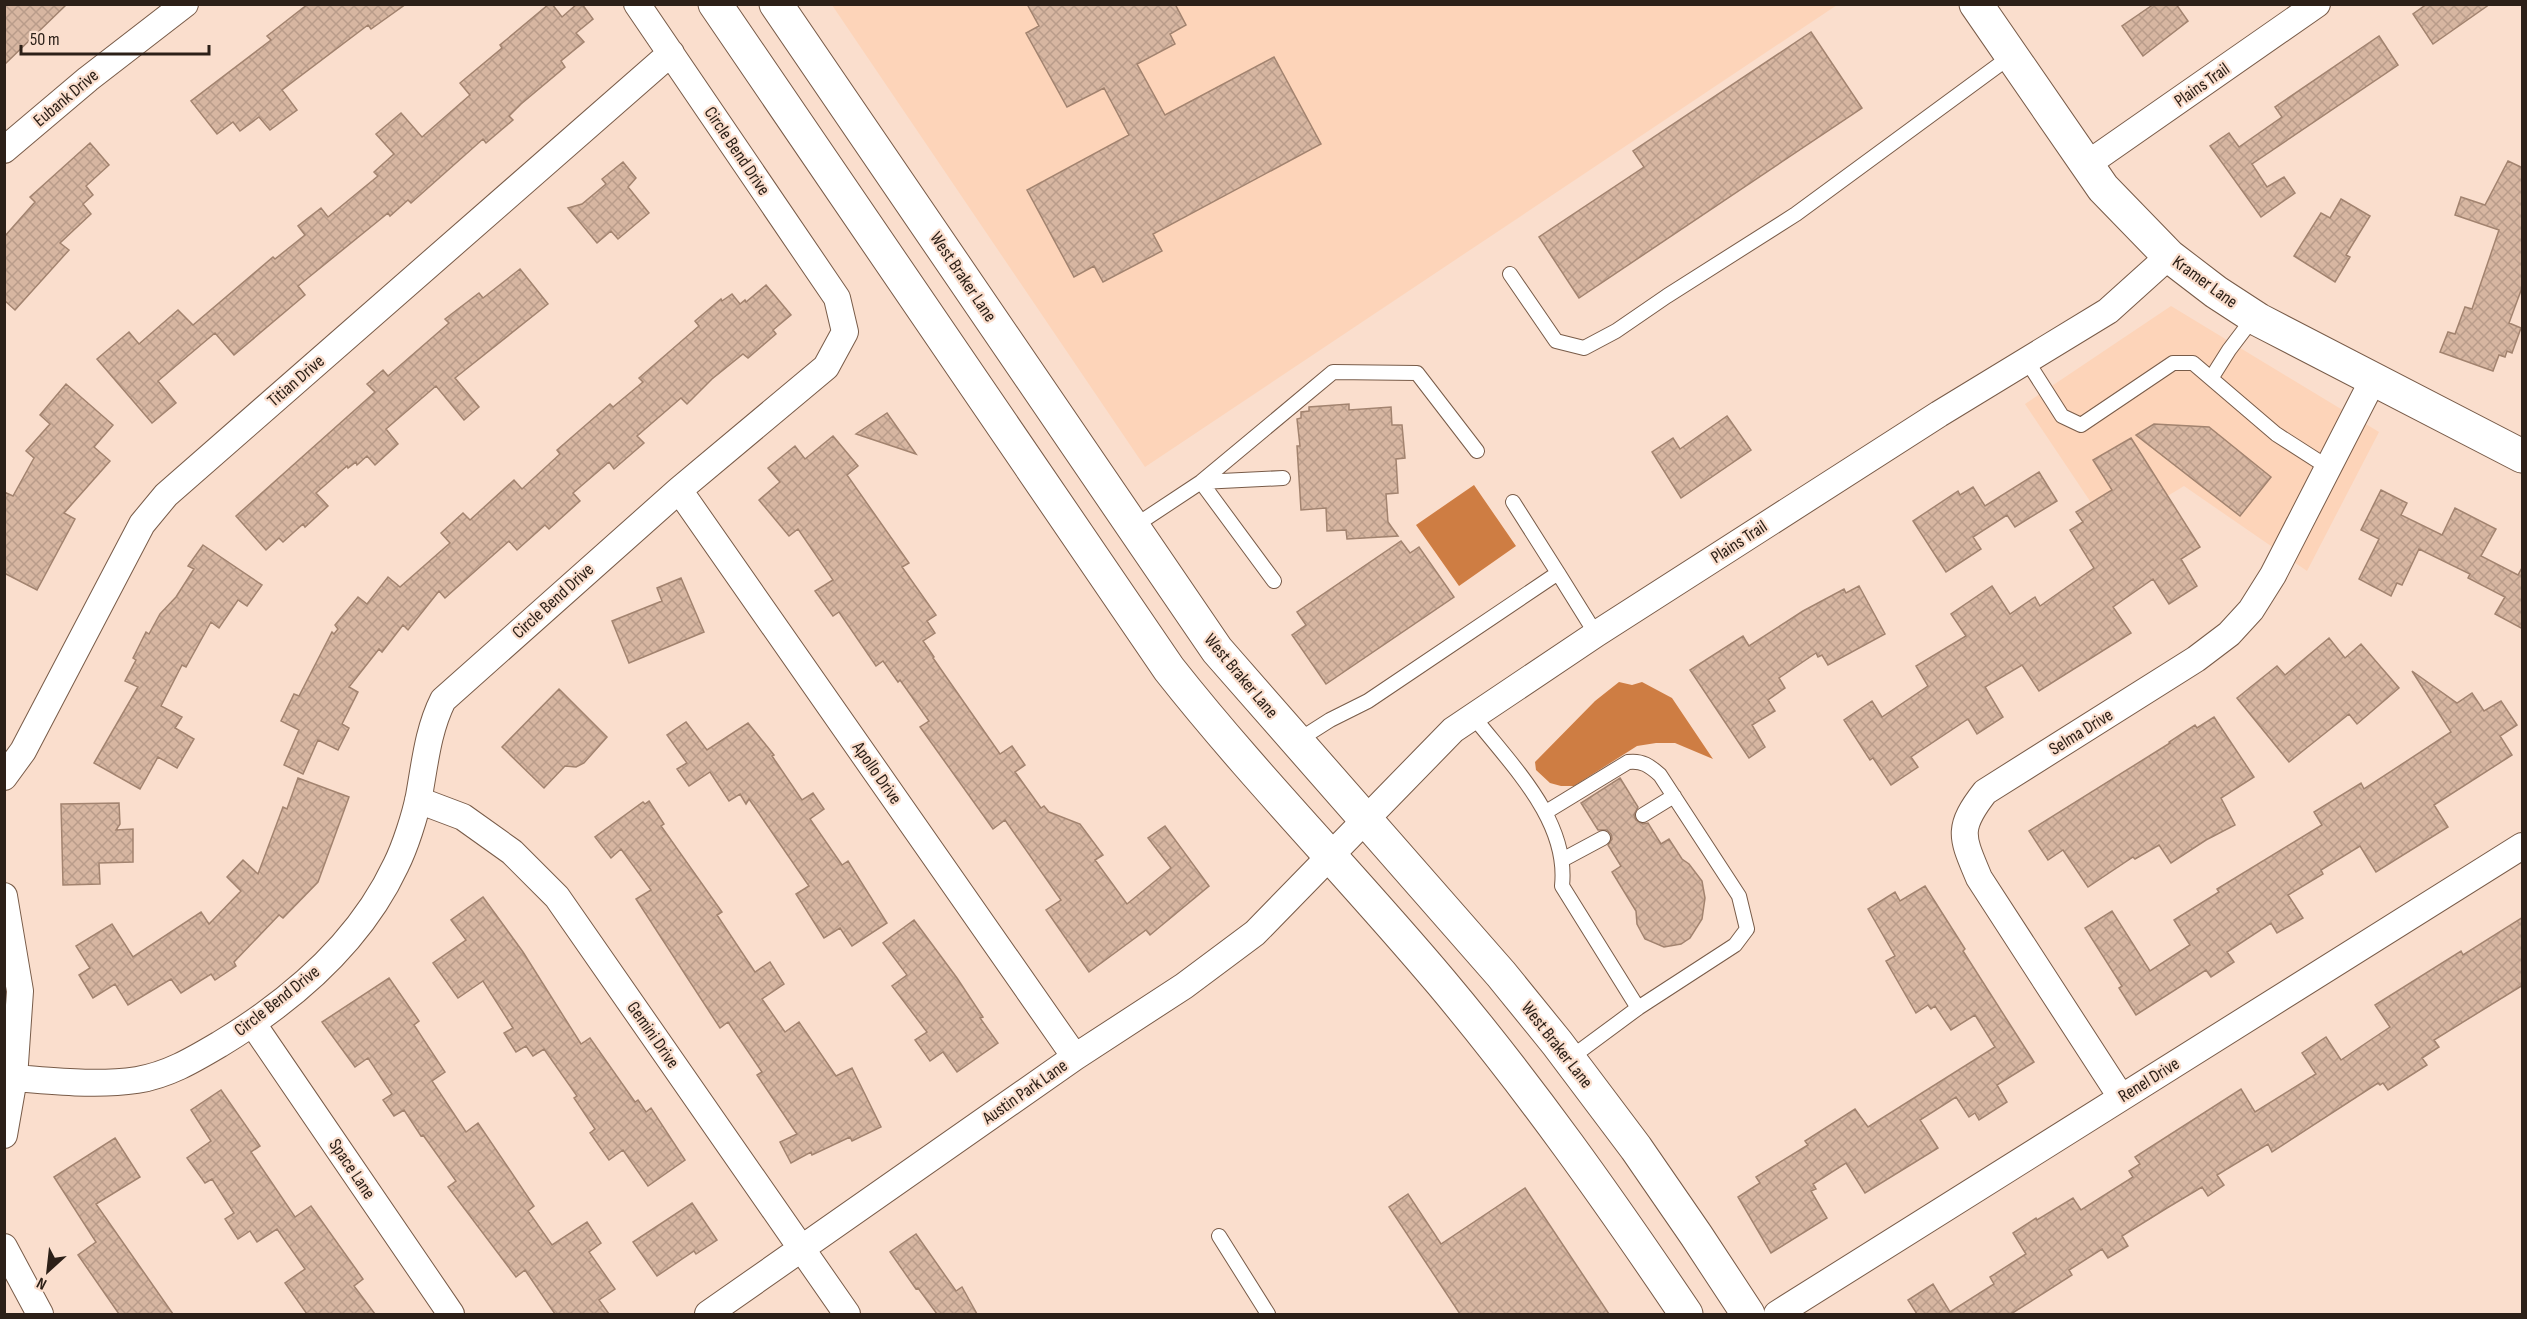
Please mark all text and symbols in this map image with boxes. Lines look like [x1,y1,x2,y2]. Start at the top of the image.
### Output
scale bar [21,18,208,56]
text: 50 m [30,29,60,50]
street label: Plains Trail [2170,58,2234,112]
street label: Eubank Drive [29,65,103,131]
street label: Circle Bend Drive [700,103,774,199]
street label: West Braker Lane [925,228,1001,326]
street label: Kramer Lane [2168,251,2242,313]
street label: Titian Drive [263,351,329,411]
street label: Plains Trail [1707,516,1771,568]
street label: Circle Bend Drive [508,559,598,643]
street label: West Braker Lane [1200,630,1282,722]
street label: Selma Drive [2045,704,2117,760]
street label: Apollo Drive [847,737,906,808]
street label: Circle Bend Drive [230,961,324,1041]
street label: Gemini Drive [622,998,684,1072]
street label: West Braker Lane [1517,998,1597,1092]
street label: Renel Drive [2115,1053,2183,1107]
street label: Austin Park Lane [978,1055,1072,1130]
street label: Space Lane [324,1135,380,1203]
north arrow [18,1241,78,1301]
text: N [34,1273,50,1293]

